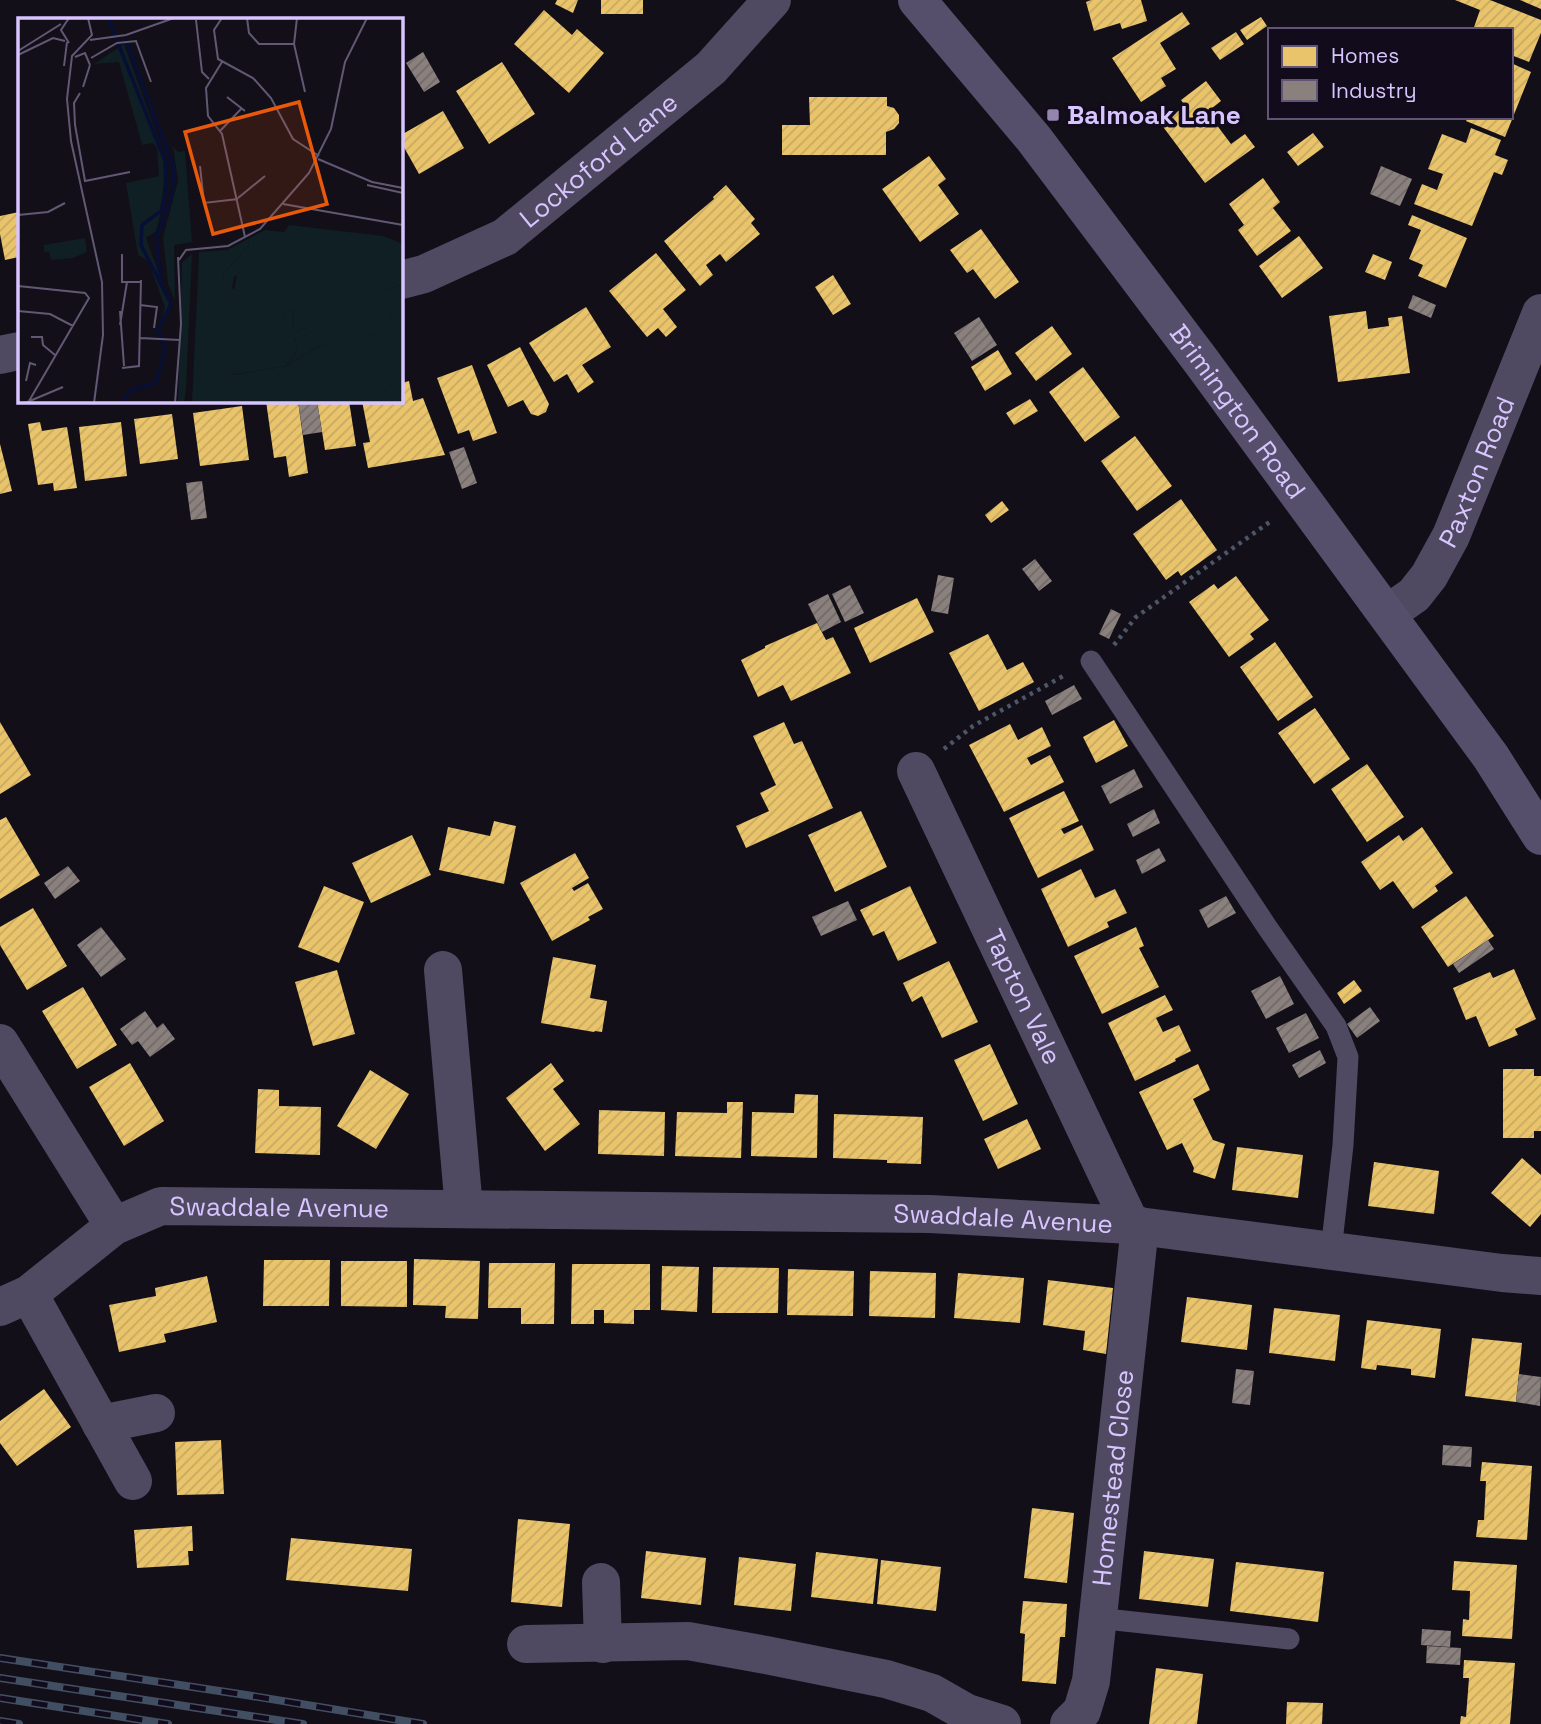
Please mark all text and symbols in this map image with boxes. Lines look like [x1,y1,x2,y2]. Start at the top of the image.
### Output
inset map [18,18,402,402]
legend [1268,28,1513,119]
text: Homes [1331,42,1399,69]
text: Industry [1331,77,1417,104]
street label: Lockoford Lane [513,85,685,235]
place label: Balmoak Lane [1067,98,1241,132]
marker: Balmoak Lane [1045,107,1061,123]
street label: Brimington Road [1162,317,1313,506]
street label: Paxton Road [1431,391,1523,554]
street label: Tapton Vale [976,924,1070,1070]
street label: Swaddale Avenue [169,1189,389,1225]
street label: Swaddale Avenue [893,1197,1114,1241]
street label: Homestead Close [1084,1368,1141,1588]

